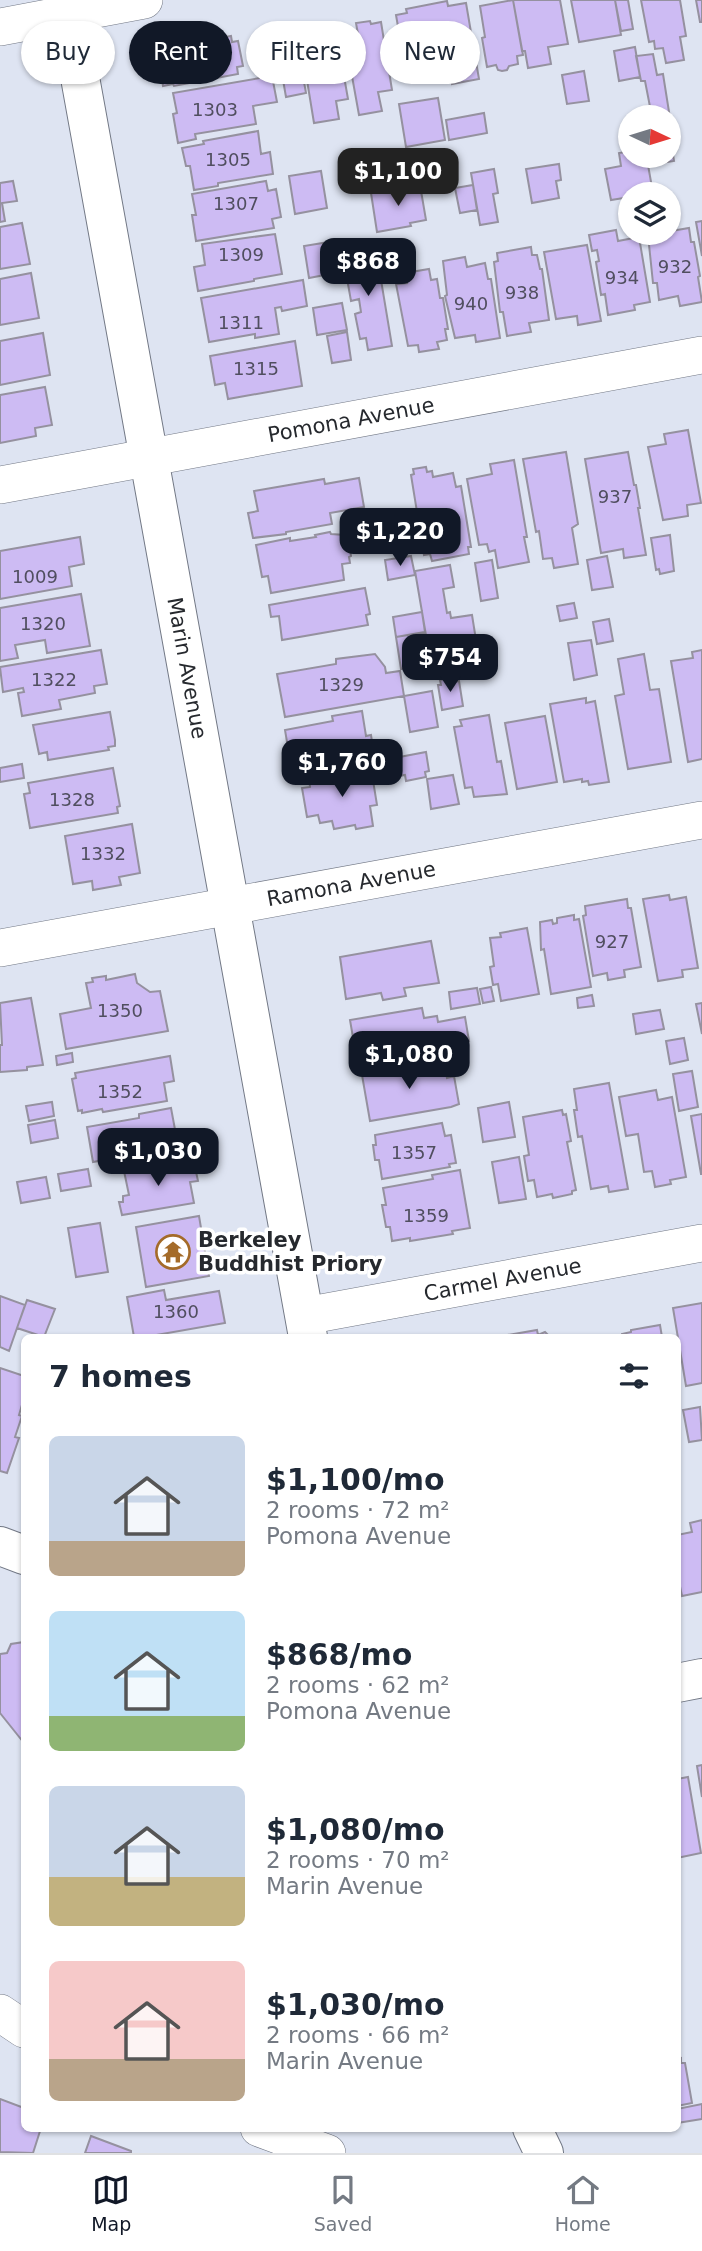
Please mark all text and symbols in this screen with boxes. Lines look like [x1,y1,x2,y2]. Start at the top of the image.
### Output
chip: Buy [21,21,115,84]
chip: Rent [129,21,232,84]
chip: Filters [246,21,366,84]
chip: New [380,21,480,84]
house number: 1303 [192,99,238,120]
north arrow [618,105,681,168]
map controls [618,105,681,245]
pin: $1,100 [341,148,455,208]
house number: 1305 [205,149,251,170]
text: $1,100 [354,158,442,184]
button: layers [618,182,681,245]
house number: 1307 [213,193,259,214]
pin: $868 [327,238,409,298]
house number: 1309 [218,244,264,265]
text: $868 [336,248,400,274]
house number: 932 [658,256,692,277]
house number: 934 [605,267,639,288]
house number: 938 [505,282,539,303]
house number: 940 [454,293,488,314]
house number: 1311 [218,312,264,333]
house number: 1315 [233,358,279,379]
street label: Pomona Avenue [266,393,436,447]
house number: 937 [598,486,632,507]
pin: $1,220 [343,508,457,568]
text: $1,220 [356,518,444,544]
house number: 1009 [12,566,58,587]
street label: Marin Avenue [162,595,212,741]
house number: 1320 [20,613,66,634]
pin: $754 [409,634,491,694]
text: $754 [418,644,482,670]
house number: 1322 [31,669,77,690]
house number: 1329 [318,674,364,695]
pin: $1,760 [285,740,399,799]
text: $1,760 [298,749,386,775]
house number: 1328 [49,789,95,810]
house number: 1332 [80,843,126,864]
street label: Ramona Avenue [265,857,438,911]
house number: 927 [595,931,629,952]
house number: 1350 [97,1000,143,1021]
pin: $1,080 [352,1032,466,1091]
text: $1,080 [365,1041,453,1067]
house number: 1352 [97,1081,143,1102]
pin: $1,030 [101,1128,215,1188]
text: $1,030 [114,1138,202,1164]
house number: 1357 [391,1142,437,1163]
house number: 1359 [403,1205,449,1226]
place label: Berkeley Buddhist Priory [198,1228,383,1276]
temple icon: Berkeley Buddhist Priory [154,1233,192,1271]
street label: Carmel Avenue [422,1253,583,1306]
house number: 1360 [153,1301,199,1322]
icon: filters [615,1357,653,1395]
text: 7 homes [49,1359,192,1394]
text: $1,100/mo [266,1462,445,1497]
icon: home [105,1464,189,1548]
text: 2 rooms · 72 m² [266,1497,450,1523]
text: Pomona Avenue [266,1523,451,1549]
text: $868/mo [266,1637,412,1672]
icon: home [105,1639,189,1723]
text: 2 rooms · 62 m² [266,1672,450,1698]
text: Pomona Avenue [266,1698,451,1724]
text: $1,080/mo [266,1812,445,1847]
icon: home [105,1814,189,1898]
text: 2 rooms · 70 m² [266,1847,450,1873]
text: Marin Avenue [266,1873,423,1899]
text: $1,030/mo [266,1987,445,2022]
icon: home [105,1989,189,2073]
text: 2 rooms · 66 m² [266,2022,450,2048]
text: Marin Avenue [266,2048,423,2074]
tab: Map [91,2171,131,2235]
tab: Saved [314,2171,372,2235]
tab: Home [555,2171,611,2235]

